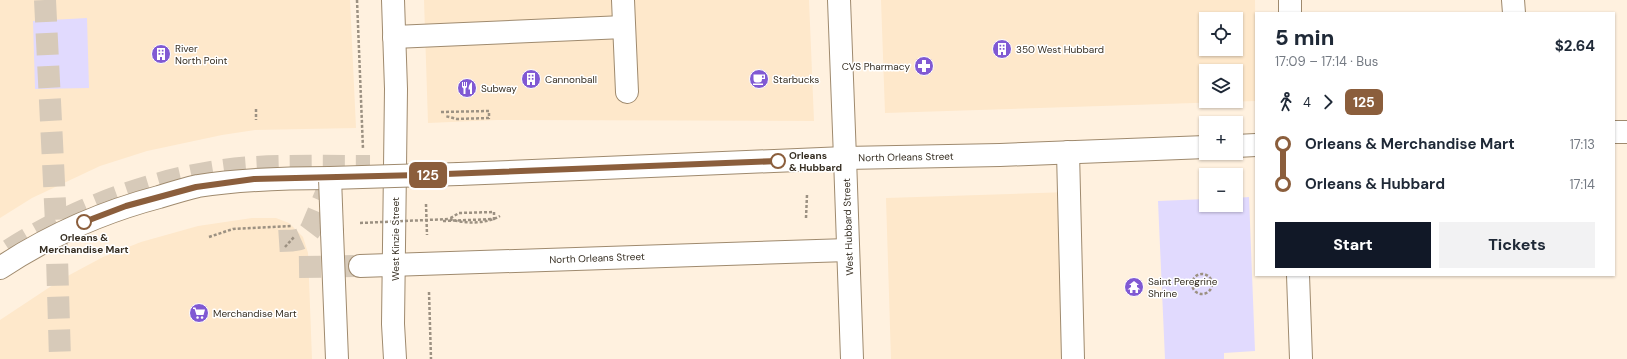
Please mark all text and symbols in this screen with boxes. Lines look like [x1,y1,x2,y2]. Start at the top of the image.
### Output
map controls [1199,12,1243,212]
button: locate [1199,12,1243,56]
text: 5 min [1275,23,1334,52]
text: $2.64 [1555,36,1595,56]
building icon: 350 West Hubbard [991,38,1013,60]
place label: River North Point [175,42,227,67]
building icon: River North Point [150,43,172,65]
place label: 350 West Hubbard [1016,43,1104,56]
text: 17:09 – 17:14 · Bus [1275,53,1378,70]
pharmacy icon: CVS Pharmacy [913,55,935,77]
place label: CVS Pharmacy [842,60,910,73]
button: layers [1199,64,1243,108]
building icon: Cannonball [520,68,542,90]
cafe icon: Starbucks [748,68,770,90]
place label: Cannonball [545,73,597,86]
place label: Starbucks [773,73,819,86]
restaurant icon: Subway [456,77,478,99]
place label: Subway [481,82,517,95]
icon: walk [1275,91,1297,113]
icon: forward [1317,91,1339,113]
text: 125 [1353,93,1375,111]
text: 4 [1303,94,1311,111]
button: + [1199,116,1243,160]
text: Orleans & Merchandise Mart [1305,134,1515,154]
text: 17:13 [1570,136,1595,153]
place label: Orleans & Hubbard [789,149,842,174]
street label: North Orleans Street [858,150,954,164]
marker: Orleans & Hubbard [770,153,786,169]
line badge: 125 [405,162,451,188]
text: 125 [417,166,439,184]
button: − [1199,168,1243,212]
text: Orleans & Hubbard [1305,174,1445,194]
text: 17:14 [1569,176,1595,193]
street label: West Hubbard Street [840,178,856,276]
street label: West Kinzie Street [389,197,402,281]
marker: Orleans & Merchandise Mart [76,214,92,230]
button: Start [1275,222,1431,268]
button: Tickets [1439,222,1595,268]
place label: Orleans & Merchandise Mart [39,231,129,256]
street label: North Orleans Street [549,250,645,266]
place label: Saint Peregrine Shrine [1148,275,1218,300]
temple icon: Saint Peregrine Shrine [1123,276,1145,298]
supermarket icon: Merchandise Mart [188,302,210,324]
place label: Merchandise Mart [213,307,297,320]

